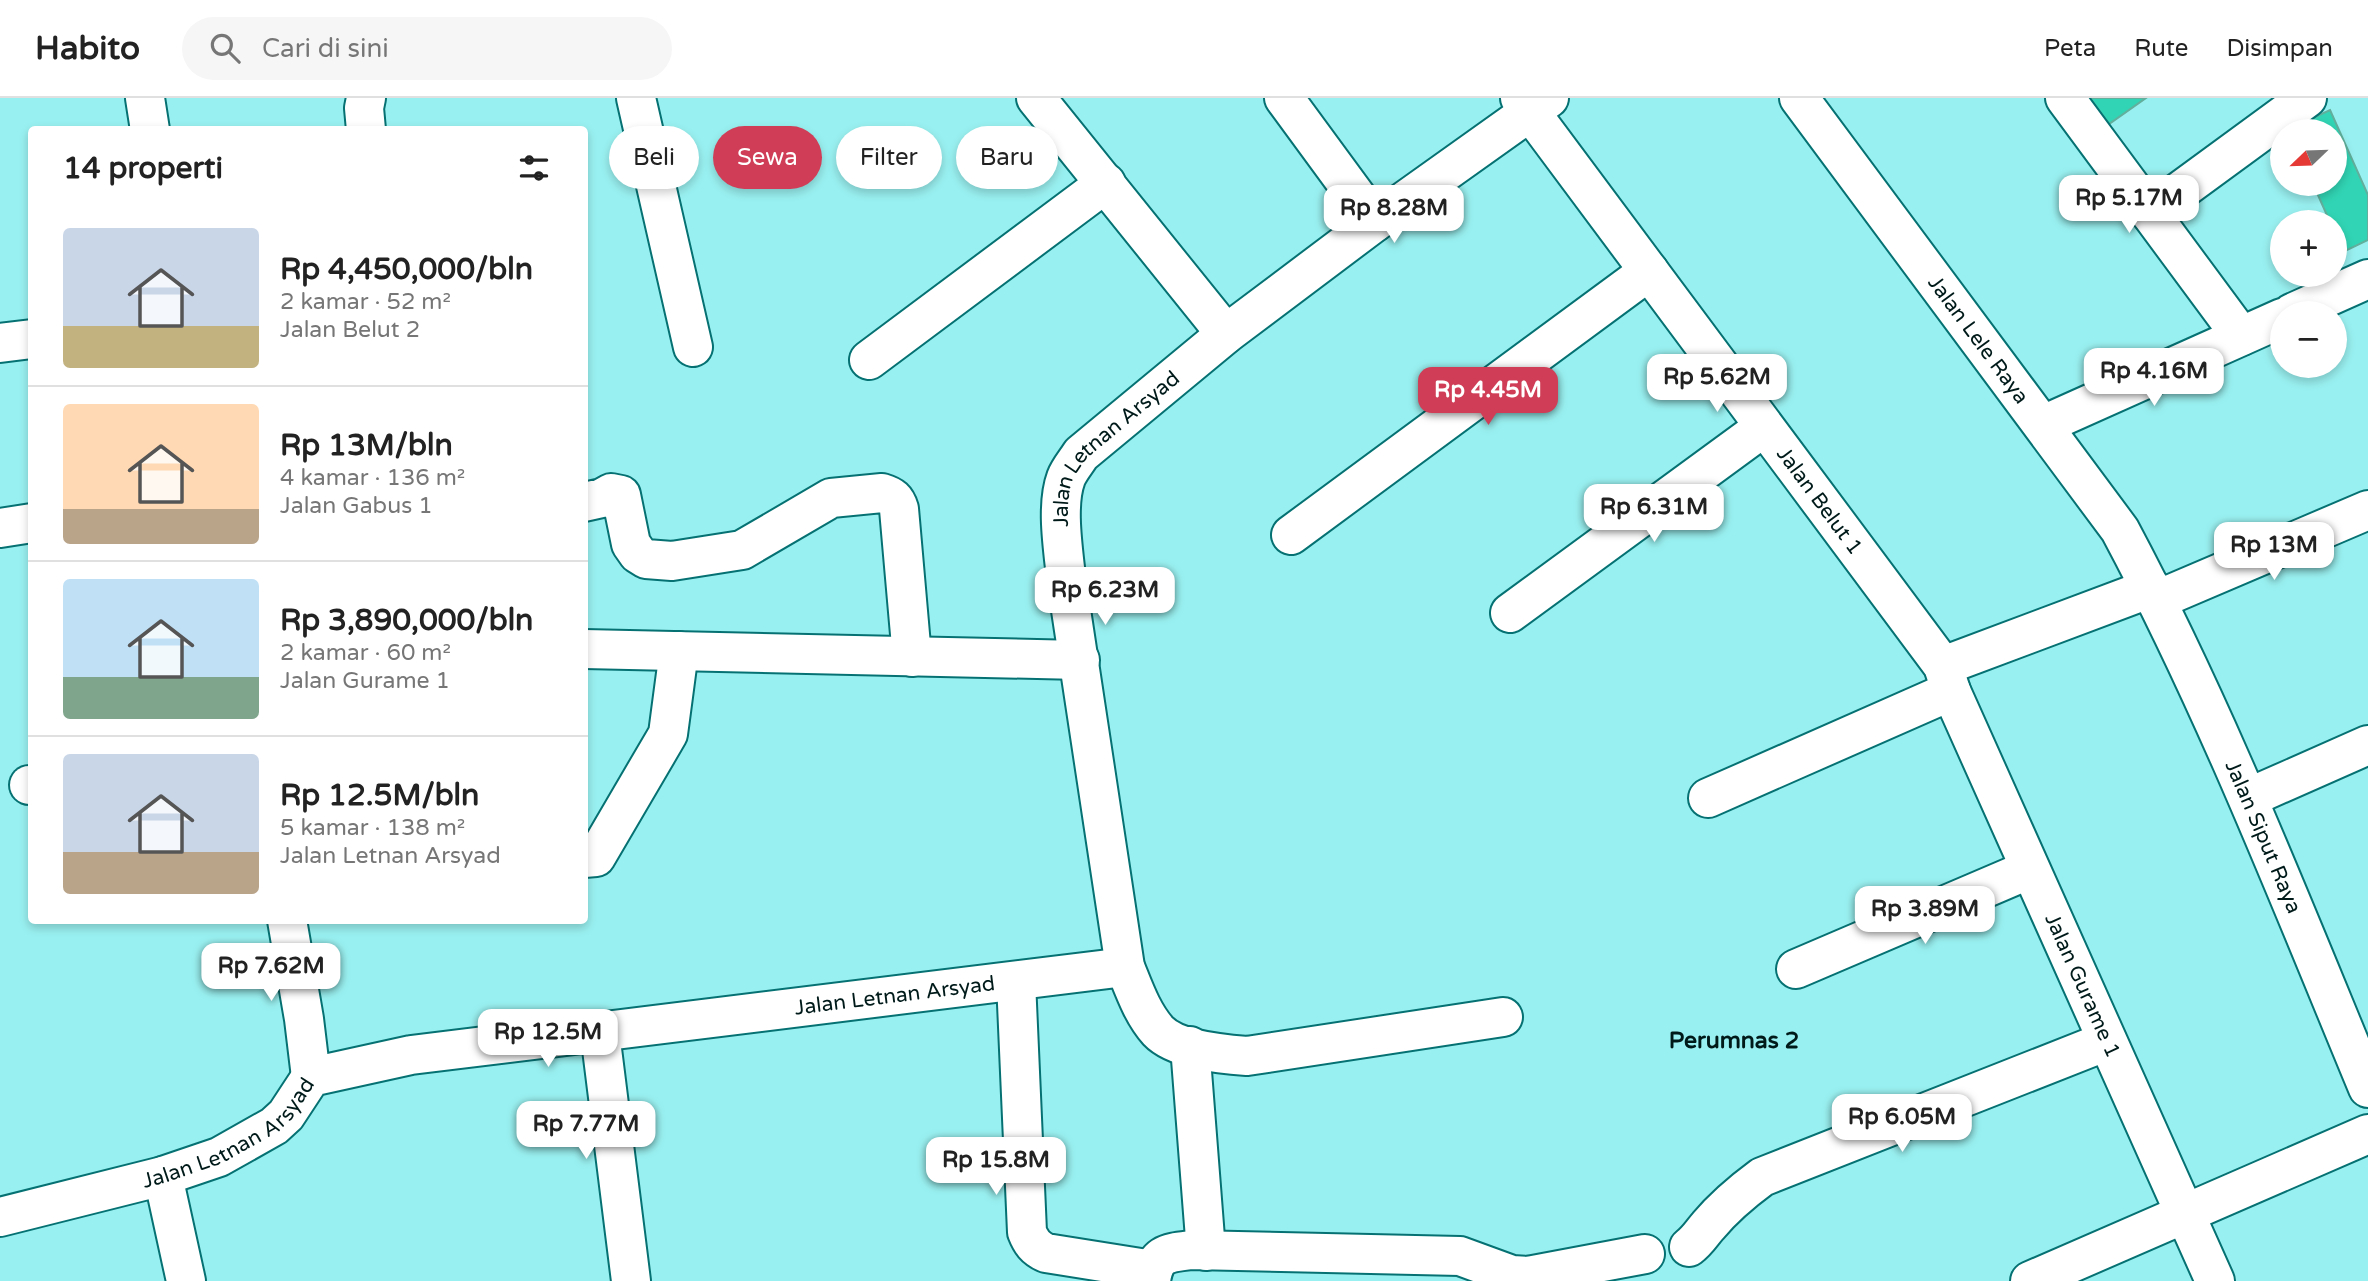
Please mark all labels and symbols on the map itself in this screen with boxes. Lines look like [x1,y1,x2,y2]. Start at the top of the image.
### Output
north arrow [2270,119,2347,196]
pin: Rp 5.17M [2057,176,2201,235]
pin: Rp 8.28M [1322,186,1466,245]
street label: Jalan Lele Raya [1922,271,2034,409]
pin: Rp 4.16M [2082,348,2226,408]
pin: Rp 5.62M [1645,354,1789,414]
street label: Jalan Letnan Arsyad [1049,366,1185,527]
pin: Rp 4.45M [1416,368,1560,427]
street label: Jalan Belut 1 [1771,442,1868,560]
pin: Rp 6.31M [1582,484,1726,544]
pin: Rp 13M [2217,522,2331,582]
pin: Rp 6.23M [1033,568,1177,627]
street label: Jalan Siput Raya [2219,757,2307,917]
pin: Rp 3.89M [1853,886,1997,946]
street label: Jalan Gurame 1 [2039,910,2125,1062]
pin: Rp 7.62M [199,944,343,1003]
street label: Jalan Letnan Arsyad [793,971,996,1021]
pin: Rp 12.5M [476,1010,620,1069]
district label: Perumnas 2 [1669,1027,1799,1055]
street label: Jalan Letnan Arsyad [140,1073,320,1194]
pin: Rp 6.05M [1830,1094,1974,1154]
pin: Rp 7.77M [514,1102,658,1161]
pin: Rp 15.8M [924,1138,1068,1197]

